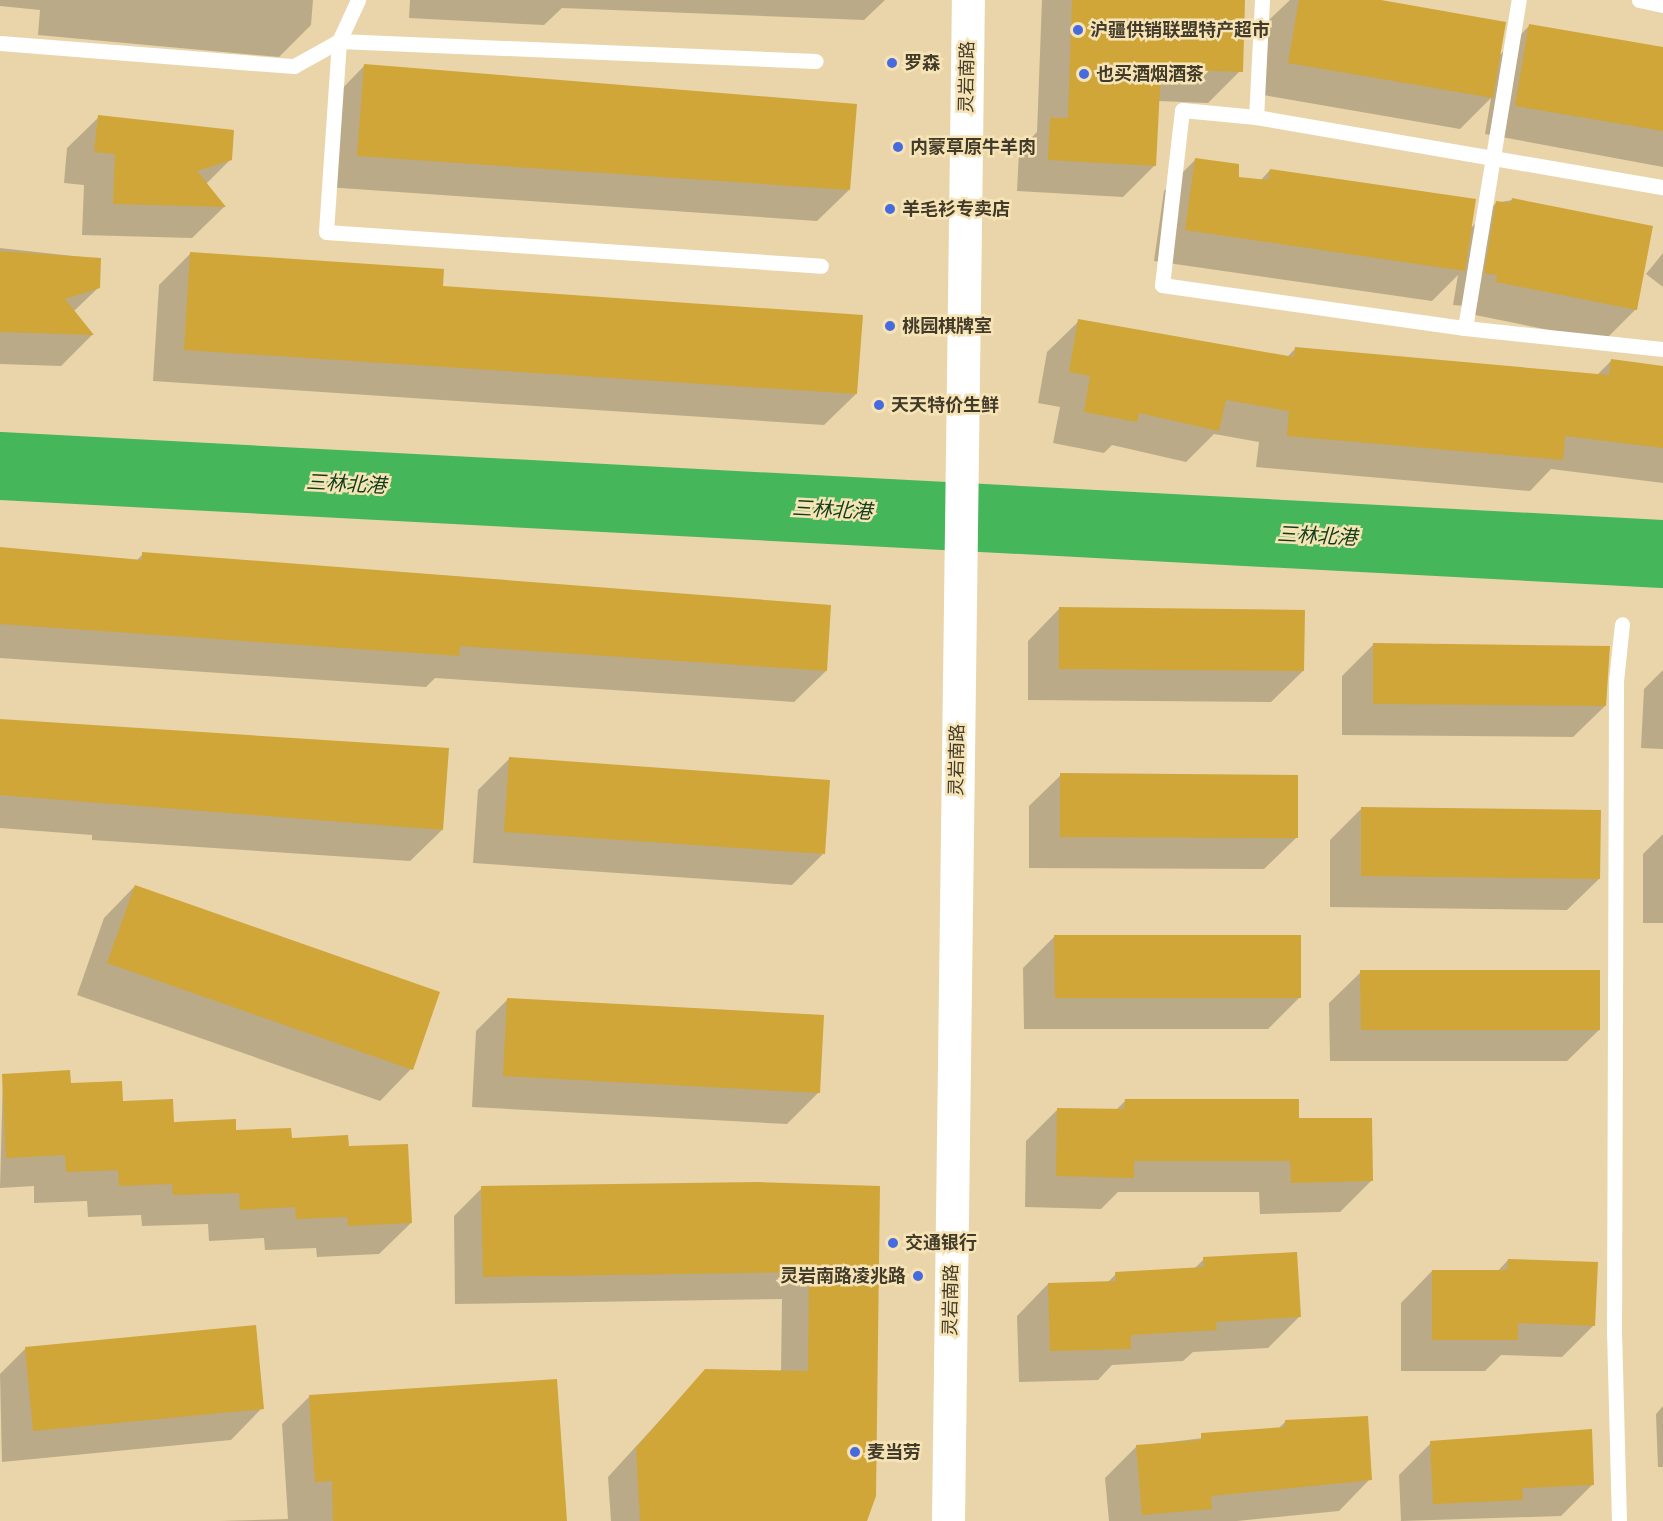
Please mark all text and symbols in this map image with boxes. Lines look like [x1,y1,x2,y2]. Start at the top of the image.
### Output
place label: 沪疆供销联盟特产超市 [1090,19,1270,41]
marker: 沪疆供销联盟特产超市 [1071,23,1085,37]
street label: 灵岩南路 [956,41,978,113]
place label: 罗森 [904,52,940,74]
marker: 罗森 [885,56,899,70]
place label: 也买酒烟酒茶 [1096,63,1204,85]
marker: 也买酒烟酒茶 [1077,67,1091,81]
place label: 内蒙草原牛羊肉 [910,136,1036,158]
marker: 内蒙草原牛羊肉 [891,140,905,154]
place label: 羊毛衫专卖店 [902,198,1010,220]
marker: 羊毛衫专卖店 [883,202,897,216]
place label: 桃园棋牌室 [902,315,992,337]
marker: 桃园棋牌室 [883,319,897,333]
place label: 天天特价生鲜 [891,394,999,416]
marker: 天天特价生鲜 [872,398,886,412]
water label: 三林北港 [305,470,387,498]
water label: 三林北港 [791,496,873,524]
water label: 三林北港 [1276,522,1358,550]
street label: 灵岩南路 [946,724,968,796]
place label: 交通银行 [905,1232,977,1254]
marker: 交通银行 [886,1236,900,1250]
street label: 灵岩南路 [940,1264,962,1336]
place label: 灵岩南路凌兆路 [780,1265,906,1287]
marker: 灵岩南路凌兆路 [911,1269,925,1283]
place label: 麦当劳 [867,1441,921,1463]
marker: 麦当劳 [848,1445,862,1459]

